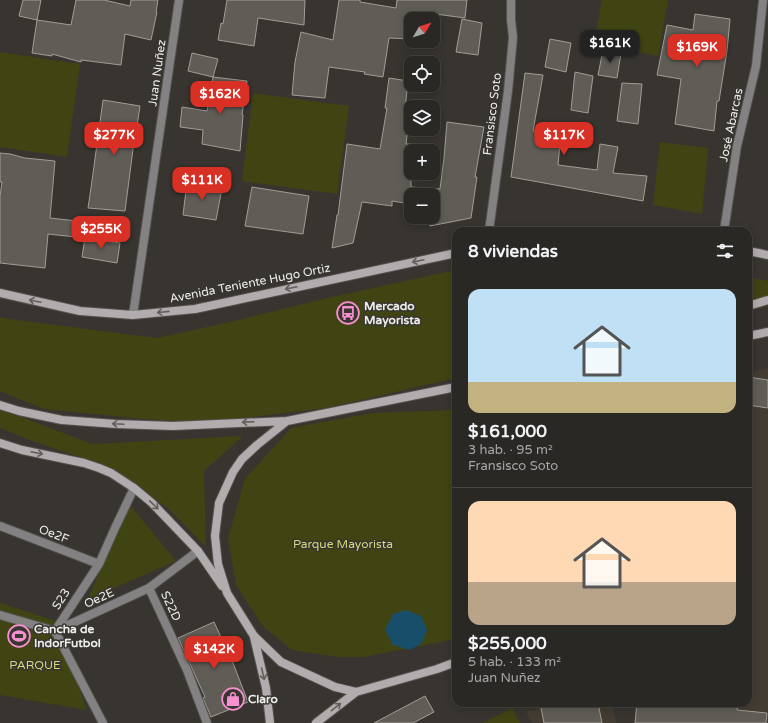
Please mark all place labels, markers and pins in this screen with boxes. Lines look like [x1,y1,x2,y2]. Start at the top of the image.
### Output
pin: $161K [582,30,638,64]
pin: $169K [669,34,725,68]
pin: $162K [192,81,248,115]
pin: $277K [86,122,142,156]
pin: $117K [536,122,592,156]
pin: $111K [174,167,230,201]
pin: $255K [73,216,129,250]
place label: Mercado Mayorista [364,299,421,328]
bus stop icon: Mercado Mayorista [335,300,361,326]
place label: Cancha de IndorFutbol [34,622,101,650]
sports icon: Cancha de IndorFutbol [6,623,32,649]
pin: $142K [186,636,242,670]
shop icon: Claro [220,686,246,712]
place label: Claro [248,692,278,706]

